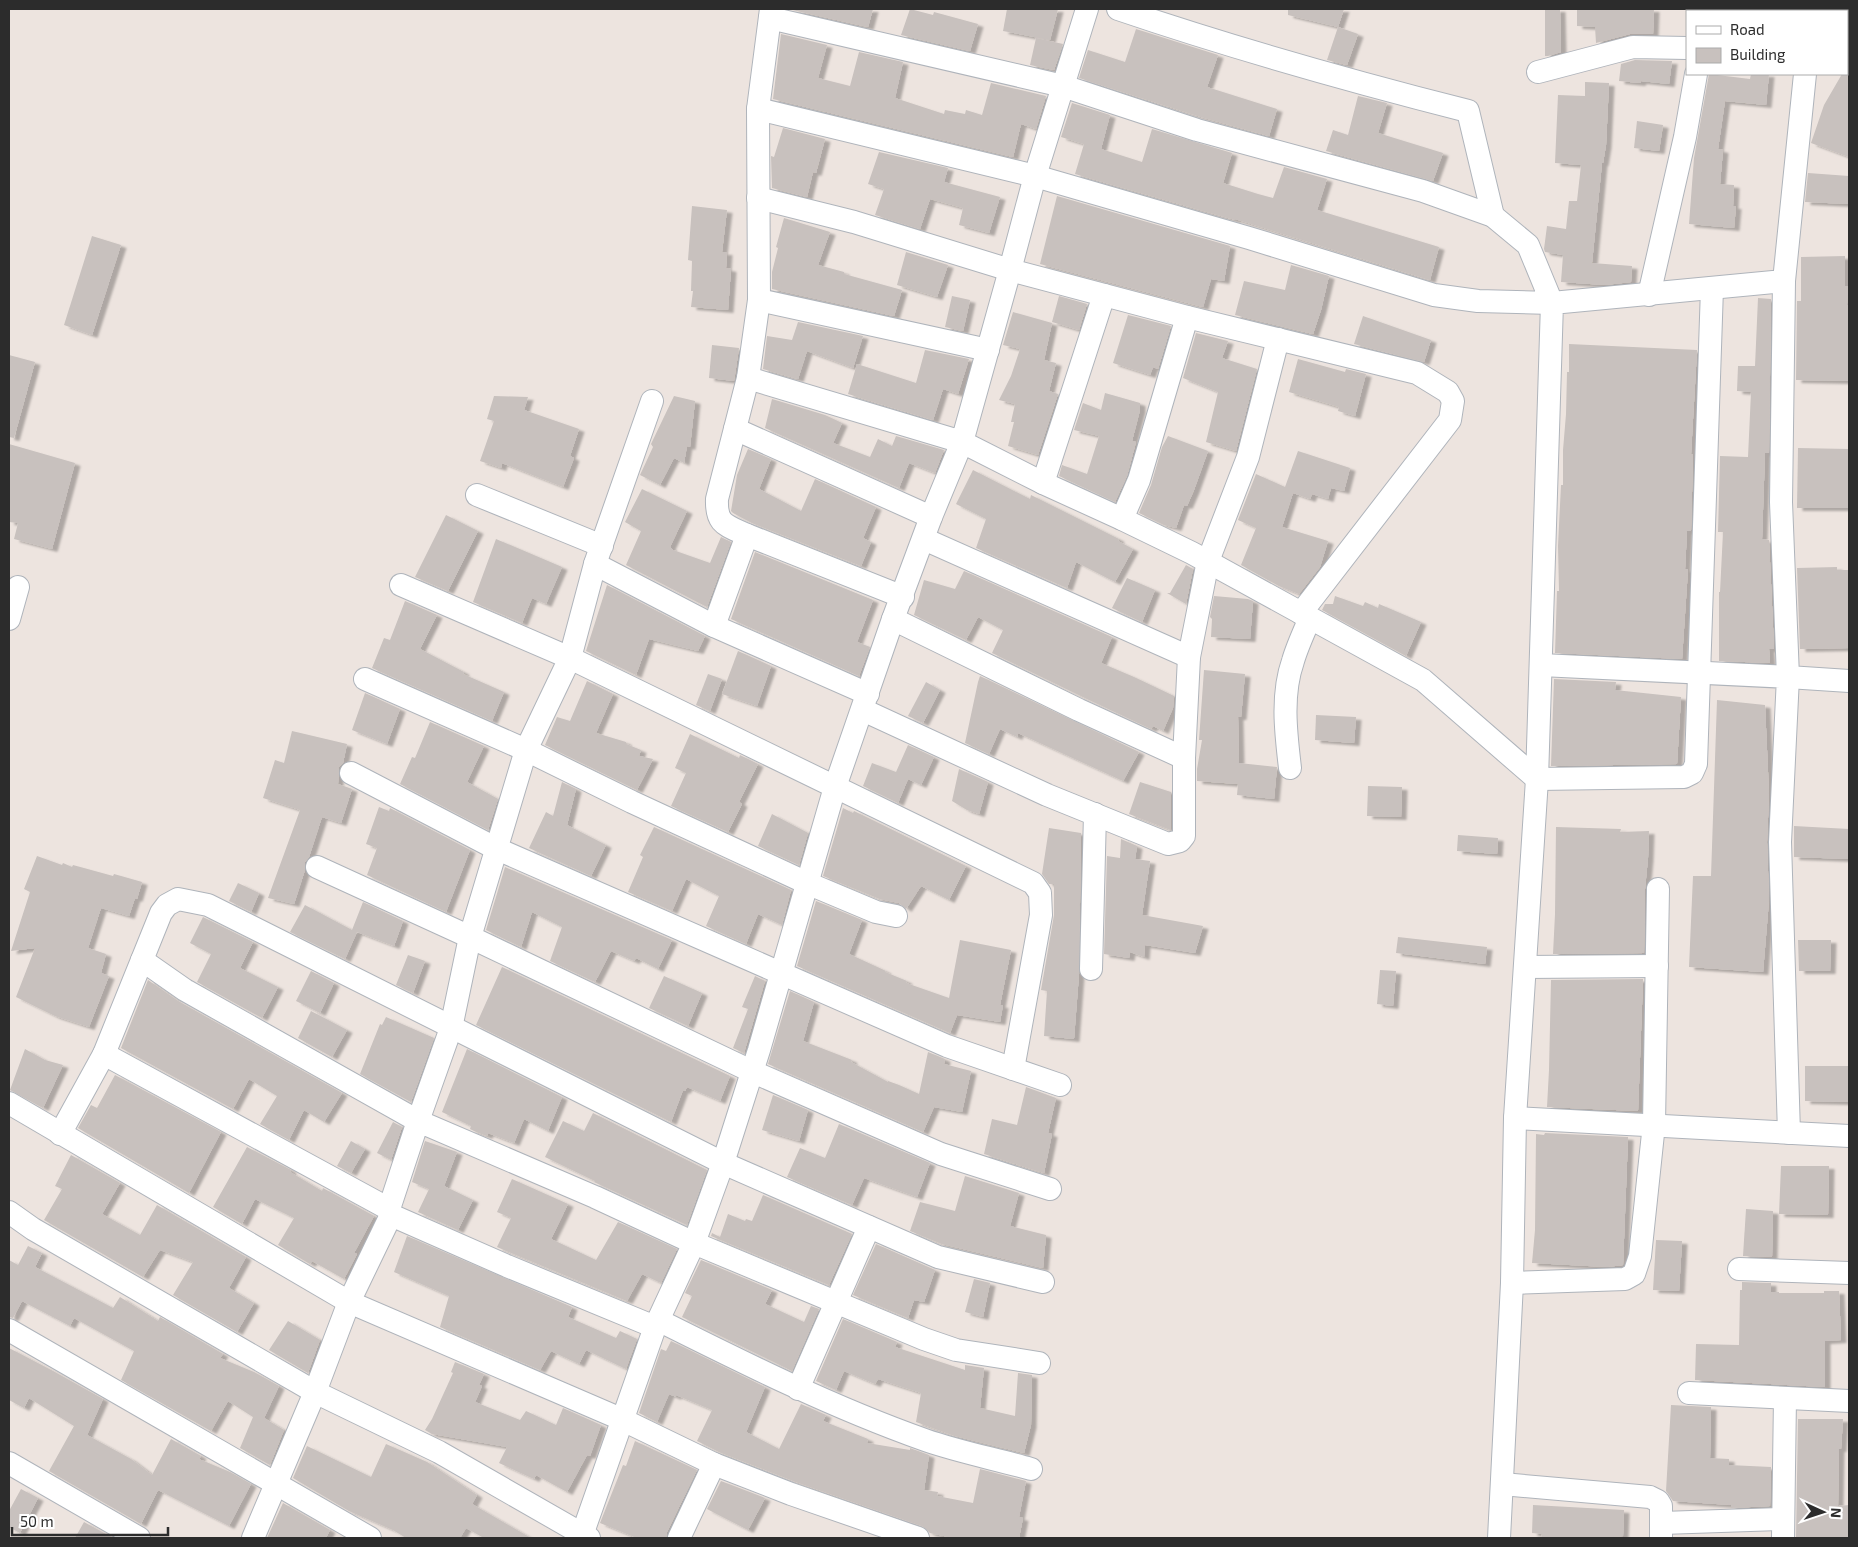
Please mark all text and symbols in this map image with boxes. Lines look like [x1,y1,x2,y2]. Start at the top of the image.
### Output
legend [1686,10,1848,75]
text: Road [1730,20,1765,38]
text: Building [1730,45,1786,63]
north arrow [1798,1487,1848,1537]
scale bar [12,1504,169,1536]
text: N [1828,1507,1845,1518]
text: 50 m [20,1512,54,1530]

